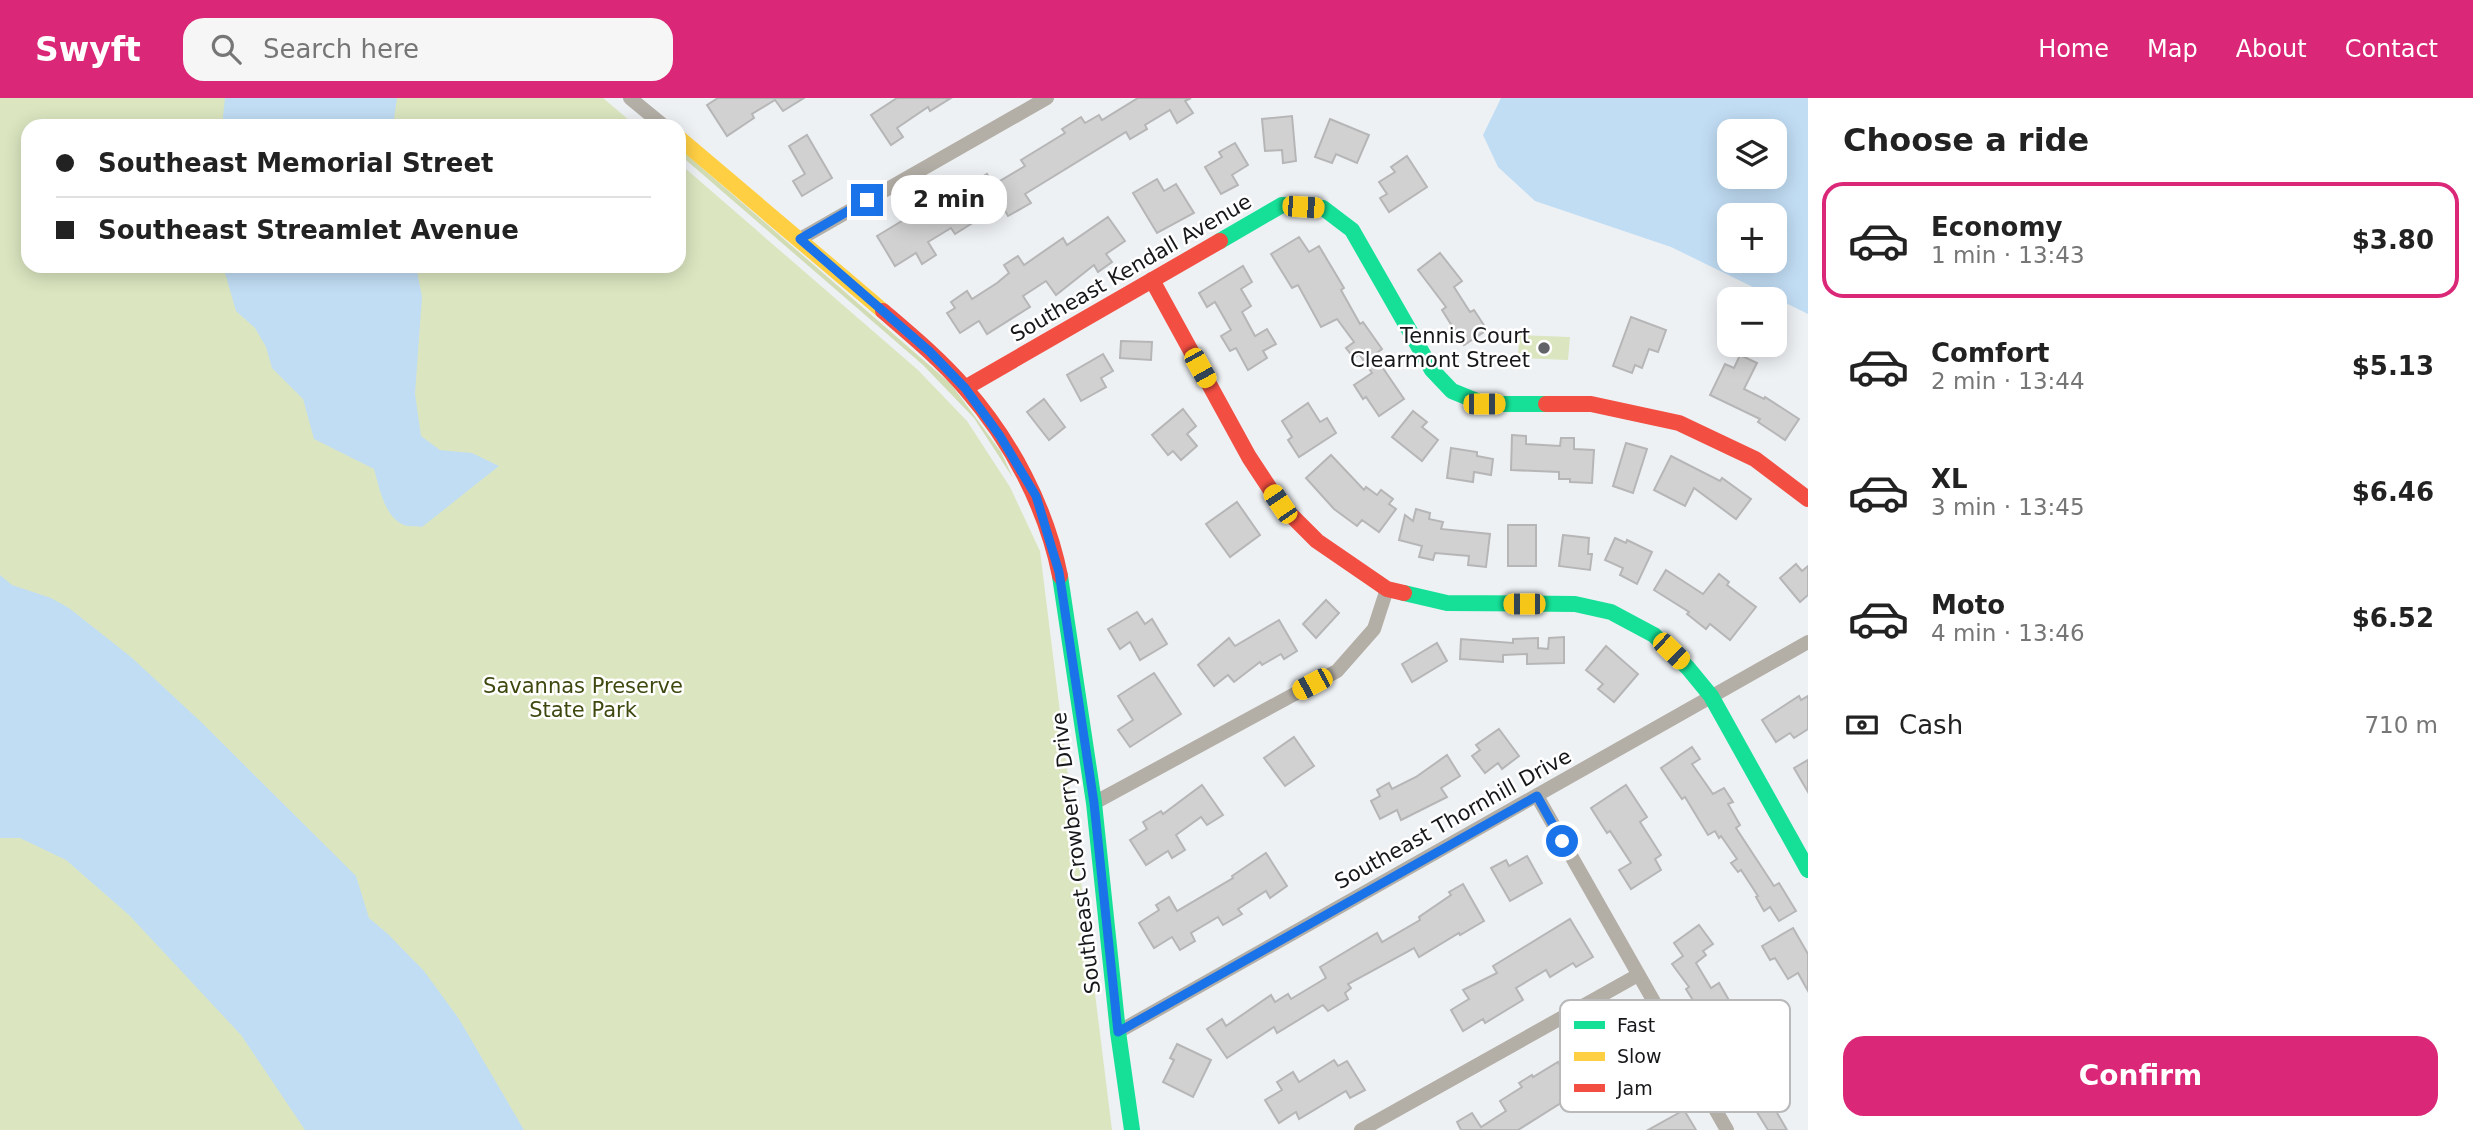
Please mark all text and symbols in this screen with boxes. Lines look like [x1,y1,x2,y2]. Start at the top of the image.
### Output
search box [183,18,673,81]
text: Swyft [35,30,141,69]
icon: search [207,30,245,68]
text: Search here [263,34,419,64]
text: Home [2038,35,2109,63]
text: Map [2147,35,2198,63]
text: About [2236,35,2307,63]
text: Contact [2345,35,2438,63]
map controls [1717,119,1787,357]
button: layers [1717,119,1787,189]
text: Choose a ride [1843,121,2089,159]
text: Southeast Memorial Street [98,148,494,178]
callout: 2 min [892,176,1007,224]
route end [851,184,883,216]
text: 2 min [913,186,985,212]
street label: Southeast Kendall Avenue [1006,189,1256,347]
car [1282,195,1325,219]
button: + [1717,203,1787,273]
icon: car [1847,209,1910,272]
text: Economy [1931,212,2062,242]
text: Southeast Streamlet Avenue [98,215,519,245]
text: $3.80 [2352,225,2434,255]
text: 1 min · 13:43 [1931,242,2085,268]
button: − [1717,287,1787,357]
place label: Tennis Court Clearmont Street [1350,324,1530,372]
icon: car [1847,335,1910,398]
text: Comfort [1931,338,2049,368]
marker: Tennis Court Clearmont Street [1536,340,1552,356]
car [1181,345,1220,391]
text: $5.13 [2352,351,2434,381]
text: 2 min · 13:44 [1931,368,2085,394]
car [1464,394,1506,415]
icon: car [1847,461,1910,524]
text: XL [1931,464,1968,494]
text: $6.46 [2352,477,2434,507]
car [1260,481,1301,527]
text: 3 min · 13:45 [1931,494,2085,520]
icon: car [1847,587,1910,650]
text: Moto [1931,590,2005,620]
car [1504,594,1546,615]
text: $6.52 [2352,603,2434,633]
text: 4 min · 13:46 [1931,620,2085,646]
car [1649,629,1694,673]
car [1289,665,1336,703]
park label: Savannas Preserve State Park [483,674,683,722]
icon: cash [1843,706,1881,744]
text: Cash [1899,710,1963,740]
street label: Southeast Crowberry Drive [1047,711,1105,995]
text: 710 m [2364,712,2438,738]
street label: Southeast Thornhill Drive [1331,744,1575,894]
route start [1546,825,1578,857]
legend [1560,1000,1790,1112]
text: Fast [1617,1014,1655,1036]
button: Confirm [1843,1036,2438,1116]
text: Slow [1617,1045,1662,1067]
text: Jam [1616,1077,1653,1099]

